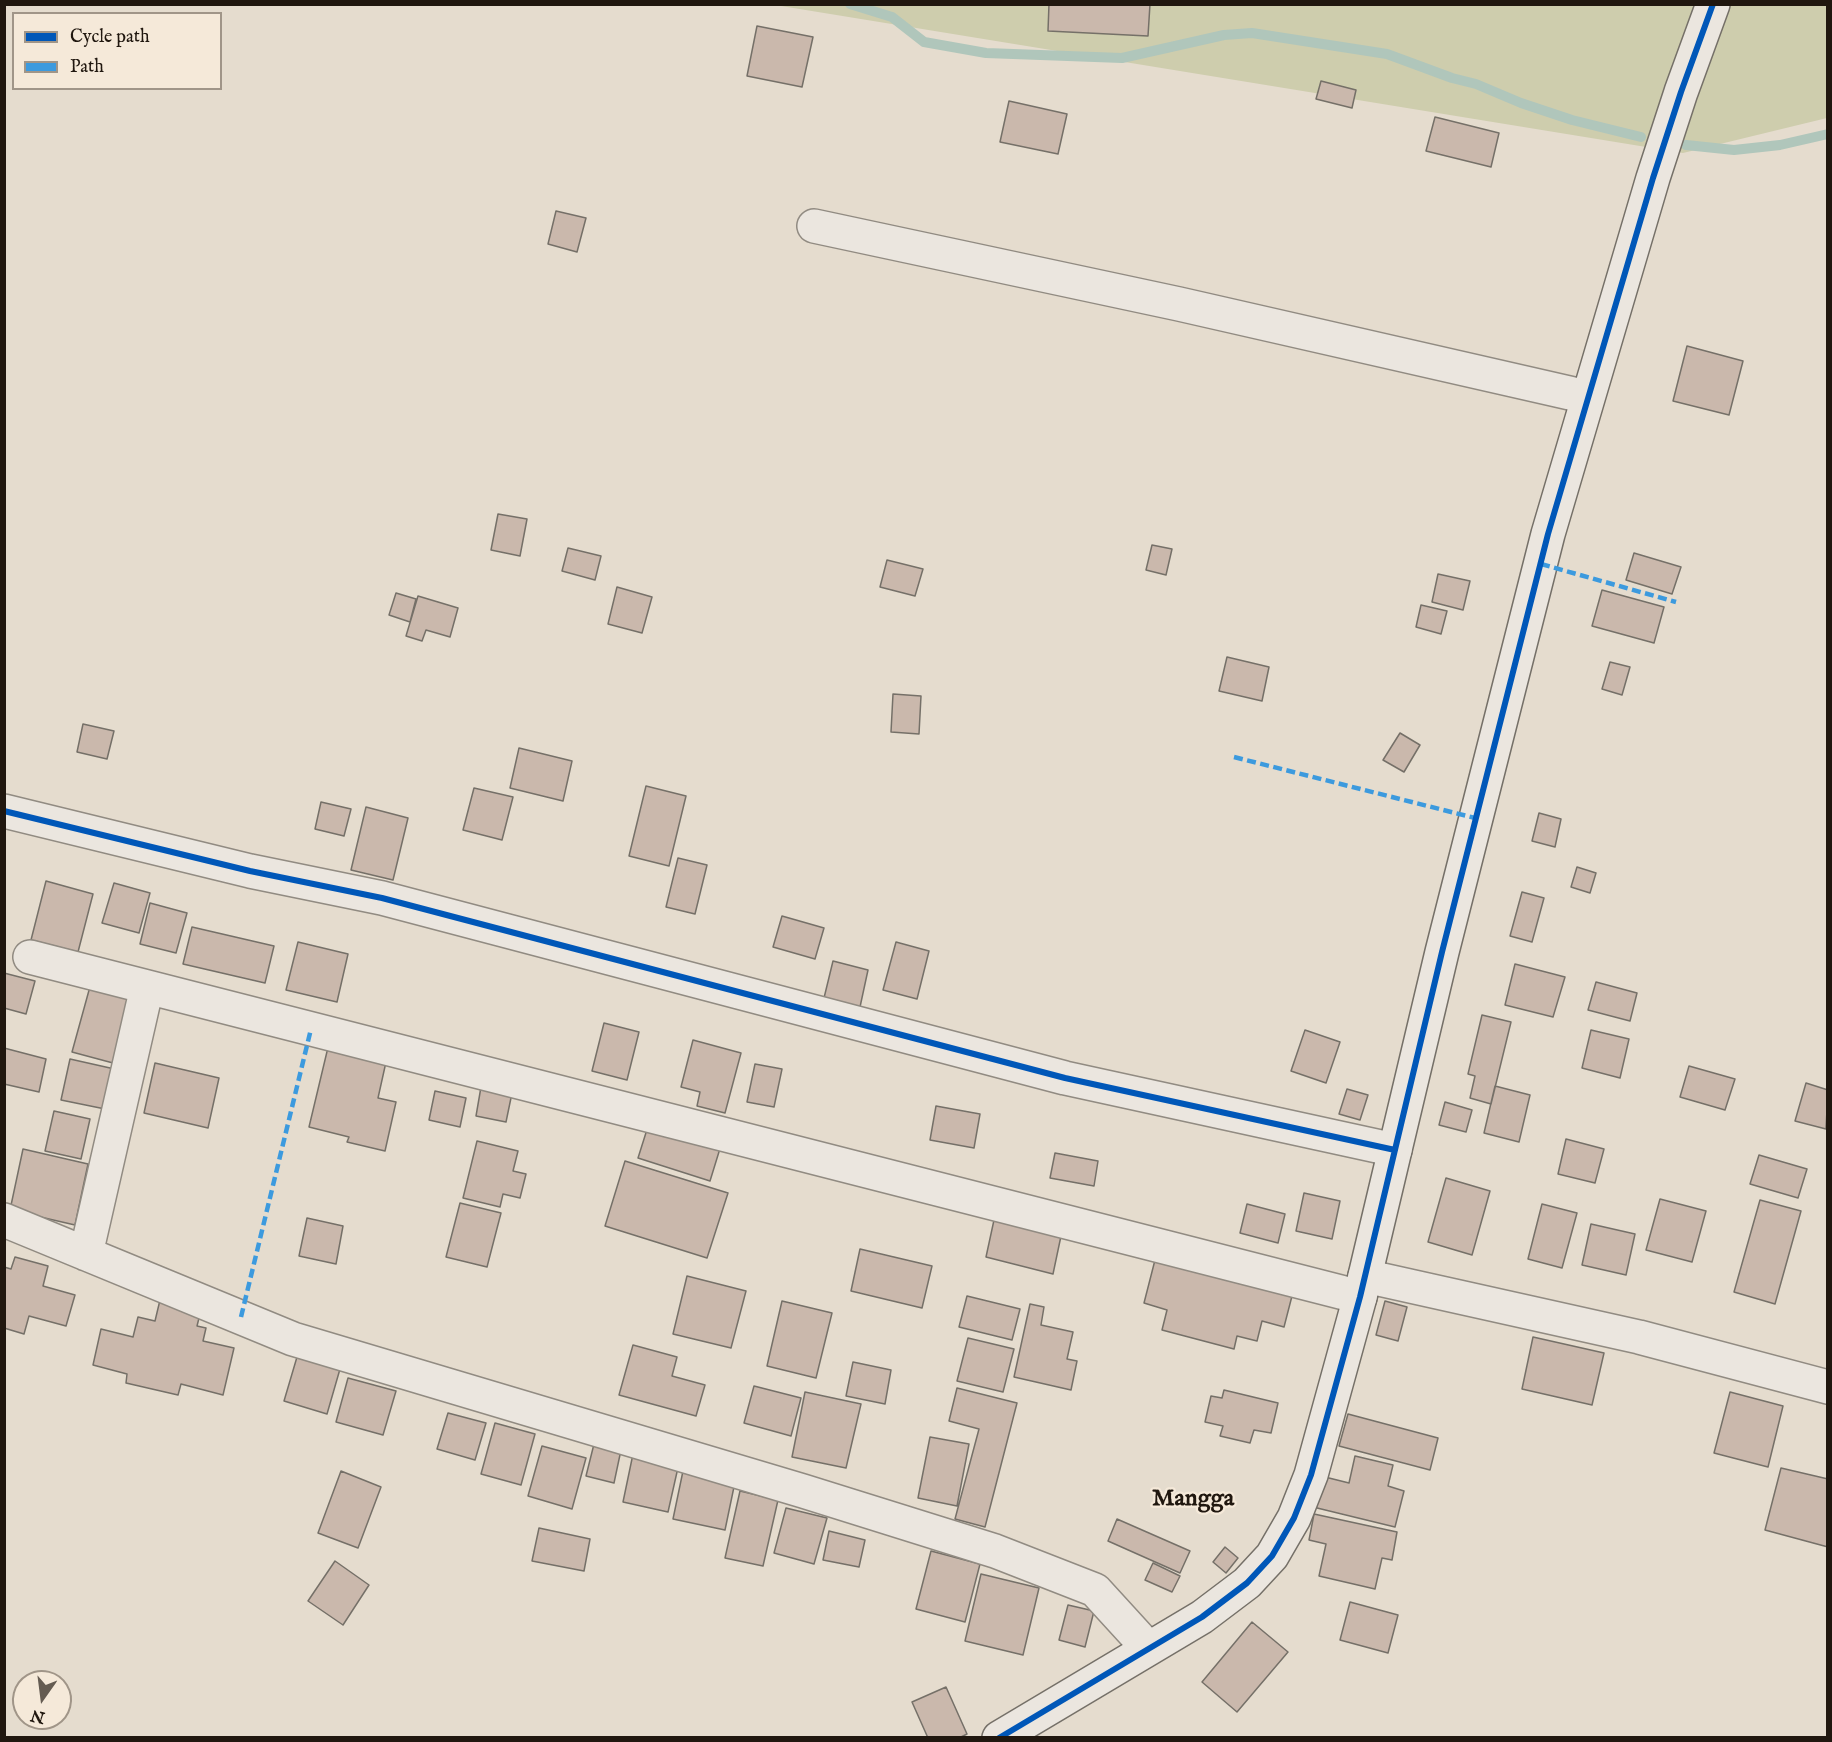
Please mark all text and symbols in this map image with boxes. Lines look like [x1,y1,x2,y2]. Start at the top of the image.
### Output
legend [12,12,222,90]
text: Cycle path [70,26,150,49]
text: Path [70,56,104,79]
district label: Mangga [1152,1486,1234,1514]
north arrow [12,1670,72,1730]
text: N [29,1704,47,1727]

